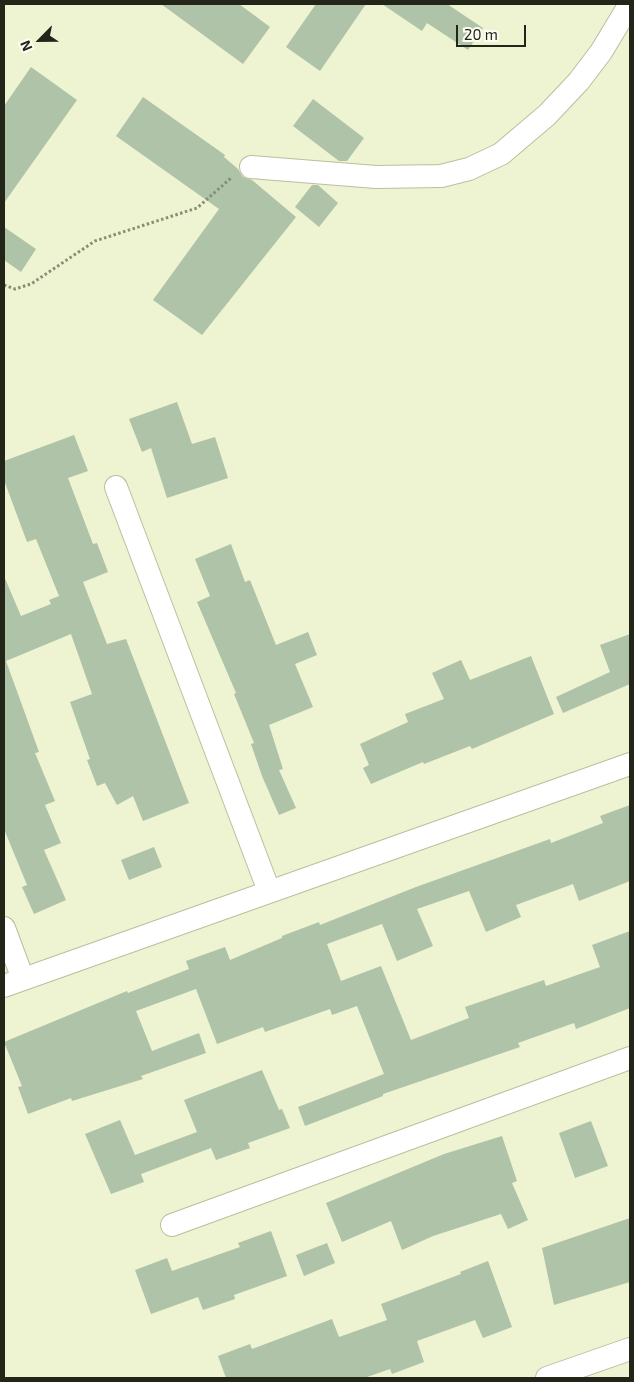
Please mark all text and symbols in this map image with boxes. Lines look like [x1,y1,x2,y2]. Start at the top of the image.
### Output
north arrow [15,15,65,65]
scale bar [459,15,529,47]
text: 20 m [464,25,498,43]
text: N [16,38,36,54]

